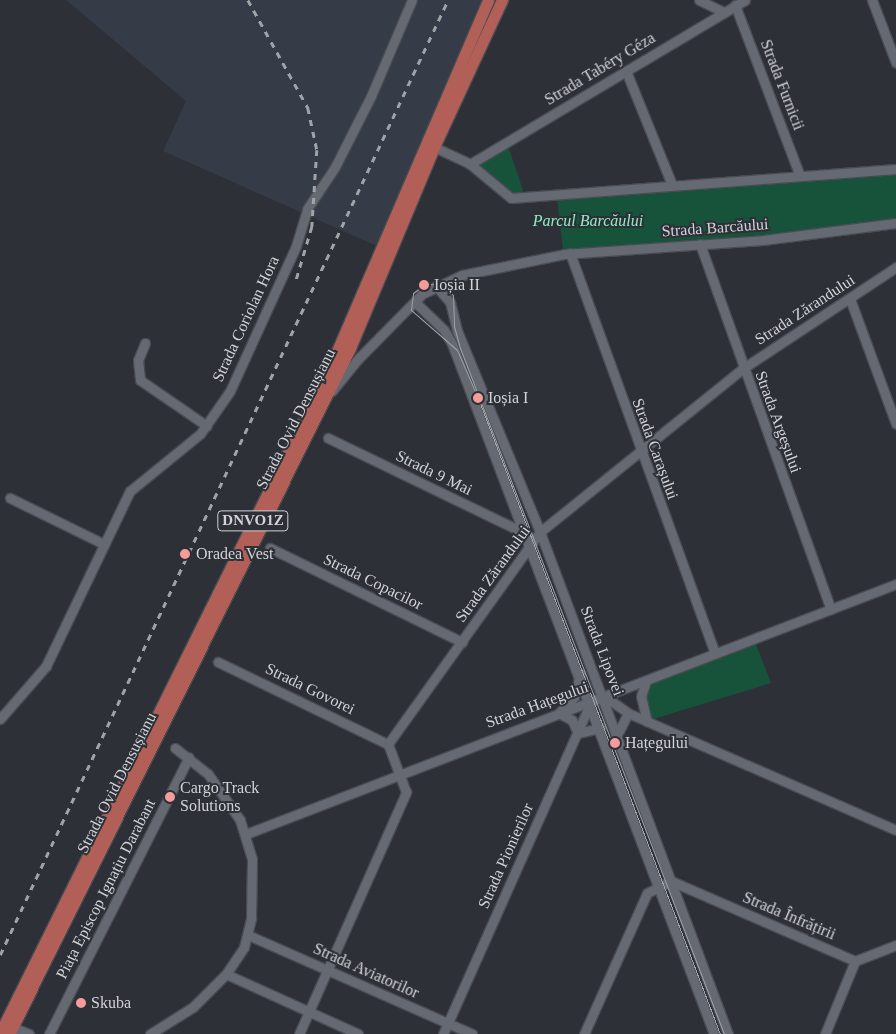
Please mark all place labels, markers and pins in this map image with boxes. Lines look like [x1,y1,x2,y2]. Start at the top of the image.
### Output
place label: Ioșia II [434,275,480,295]
marker: Ioșia II [418,279,430,291]
place label: Ioșia I [488,388,528,408]
marker: Ioșia I [472,392,484,404]
place label: Oradea Vest [196,544,274,564]
marker: Oradea Vest [178,547,192,561]
place label: Hațegului [625,733,688,753]
marker: Hațegului [609,737,621,749]
place label: Cargo Track Solutions [180,778,260,816]
marker: Cargo Track Solutions [164,791,176,803]
place label: Skuba [91,993,131,1013]
marker: Skuba [75,997,87,1009]

